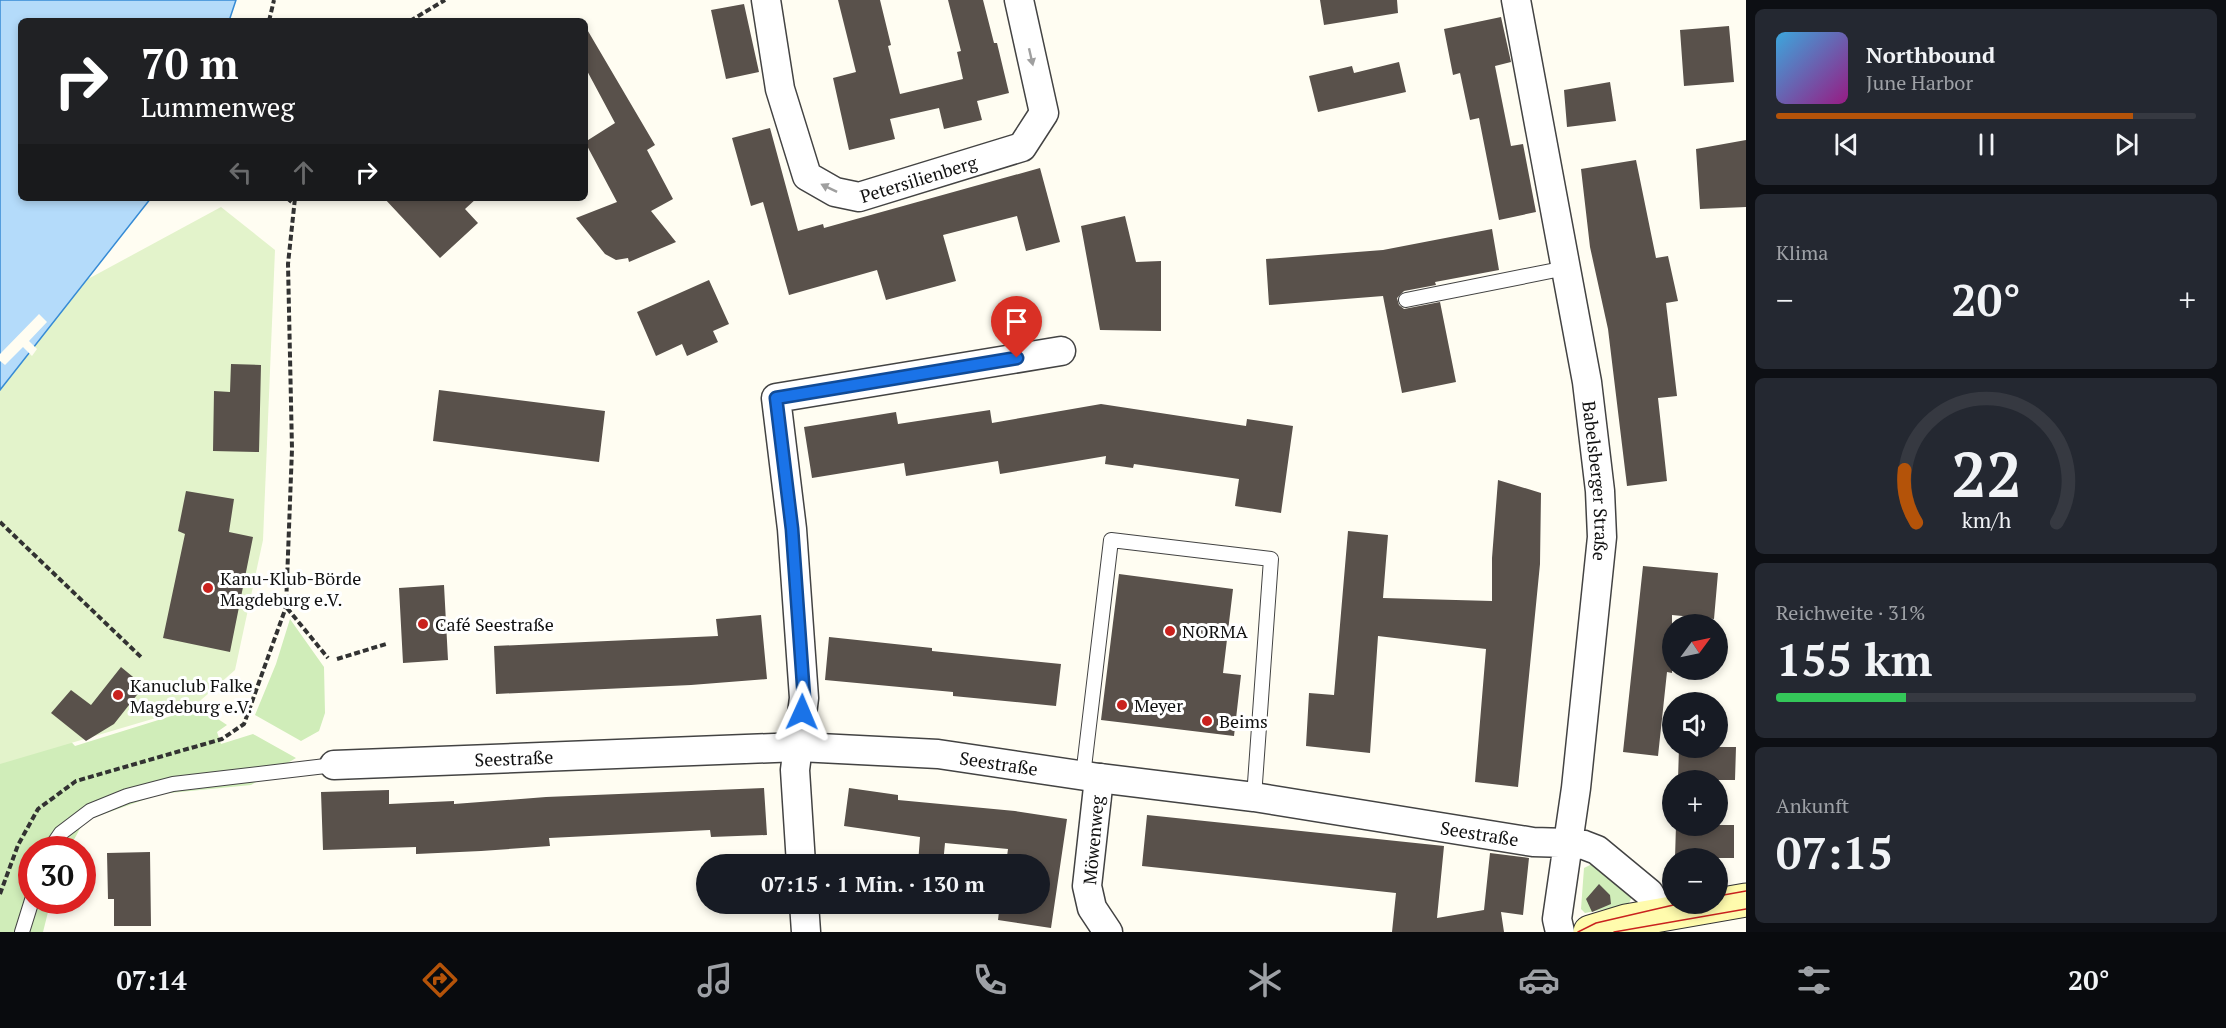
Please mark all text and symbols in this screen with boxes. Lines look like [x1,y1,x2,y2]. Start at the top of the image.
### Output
text: 70 m [141,35,239,91]
text: Northbound [1866,40,1995,69]
icon: right [42,42,120,120]
one-way arrow [1027,48,1037,66]
text: June Harbor [1866,69,1973,96]
text: Lummenweg [141,89,295,125]
icon: previous [1830,128,1863,161]
icon: pause [1970,128,2003,161]
icon: next [2110,128,2143,161]
street label: Petersilienberg [857,149,980,208]
icon: left [224,156,257,189]
icon: ahead [287,156,320,189]
icon: right [350,156,383,189]
one-way arrow [820,183,837,192]
text: Klima [1776,239,1828,266]
text: 20° [1951,269,2021,329]
text: − [1776,278,1794,321]
text: + [2178,278,2196,321]
pin [991,296,1042,358]
icon: arrive [1000,305,1033,338]
street label: Babelsberger Straße [1577,400,1614,562]
text: 22 [1951,432,2021,515]
text: km/h [1961,506,2011,534]
place label: Kanu-Klub-Börde Magdeburg e.V. [220,566,361,611]
marker: Kanu-Klub-Börde Magdeburg e.V. [201,581,215,595]
text: Reichweite · 31% [1776,599,1925,626]
place label: Café Seestraße [435,612,554,636]
north arrow [1662,614,1728,680]
map controls [1662,614,1728,914]
marker: Café Seestraße [416,617,430,631]
place label: NORMA [1182,619,1249,643]
marker: NORMA [1163,624,1177,638]
text: 155 km [1776,629,1932,689]
place label: Kanuclub Falke Magdeburg e.V. [130,673,253,718]
position arrow [770,680,834,744]
marker: Kanuclub Falke Magdeburg e.V. [111,688,125,702]
button: sound [1662,692,1728,758]
place label: Meyer [1134,693,1183,717]
marker: Meyer [1115,698,1129,712]
place label: Beims [1219,709,1268,733]
marker: Beims [1200,714,1214,728]
street label: Seestraße [474,745,554,772]
street label: Seestraße [958,745,1040,781]
button: + [1662,770,1728,836]
text: Ankunft [1776,792,1849,819]
street label: Möwenweg [1077,794,1109,886]
street label: Seestraße [1439,815,1520,852]
text: 07:15 [1776,822,1893,882]
speed limit sign: 30 [18,836,96,914]
button: − [1662,848,1728,914]
text: 07:15 · 1 Min. · 130 m [761,869,985,898]
icon: directions [419,959,461,1001]
icon: music [694,959,736,1001]
icon: phone [969,959,1011,1001]
icon: climate [1244,959,1286,1001]
icon: car [1518,959,1560,1001]
icon: filters [1793,959,1835,1001]
text: 07:14 [116,962,187,998]
text: 20° [2068,962,2110,998]

